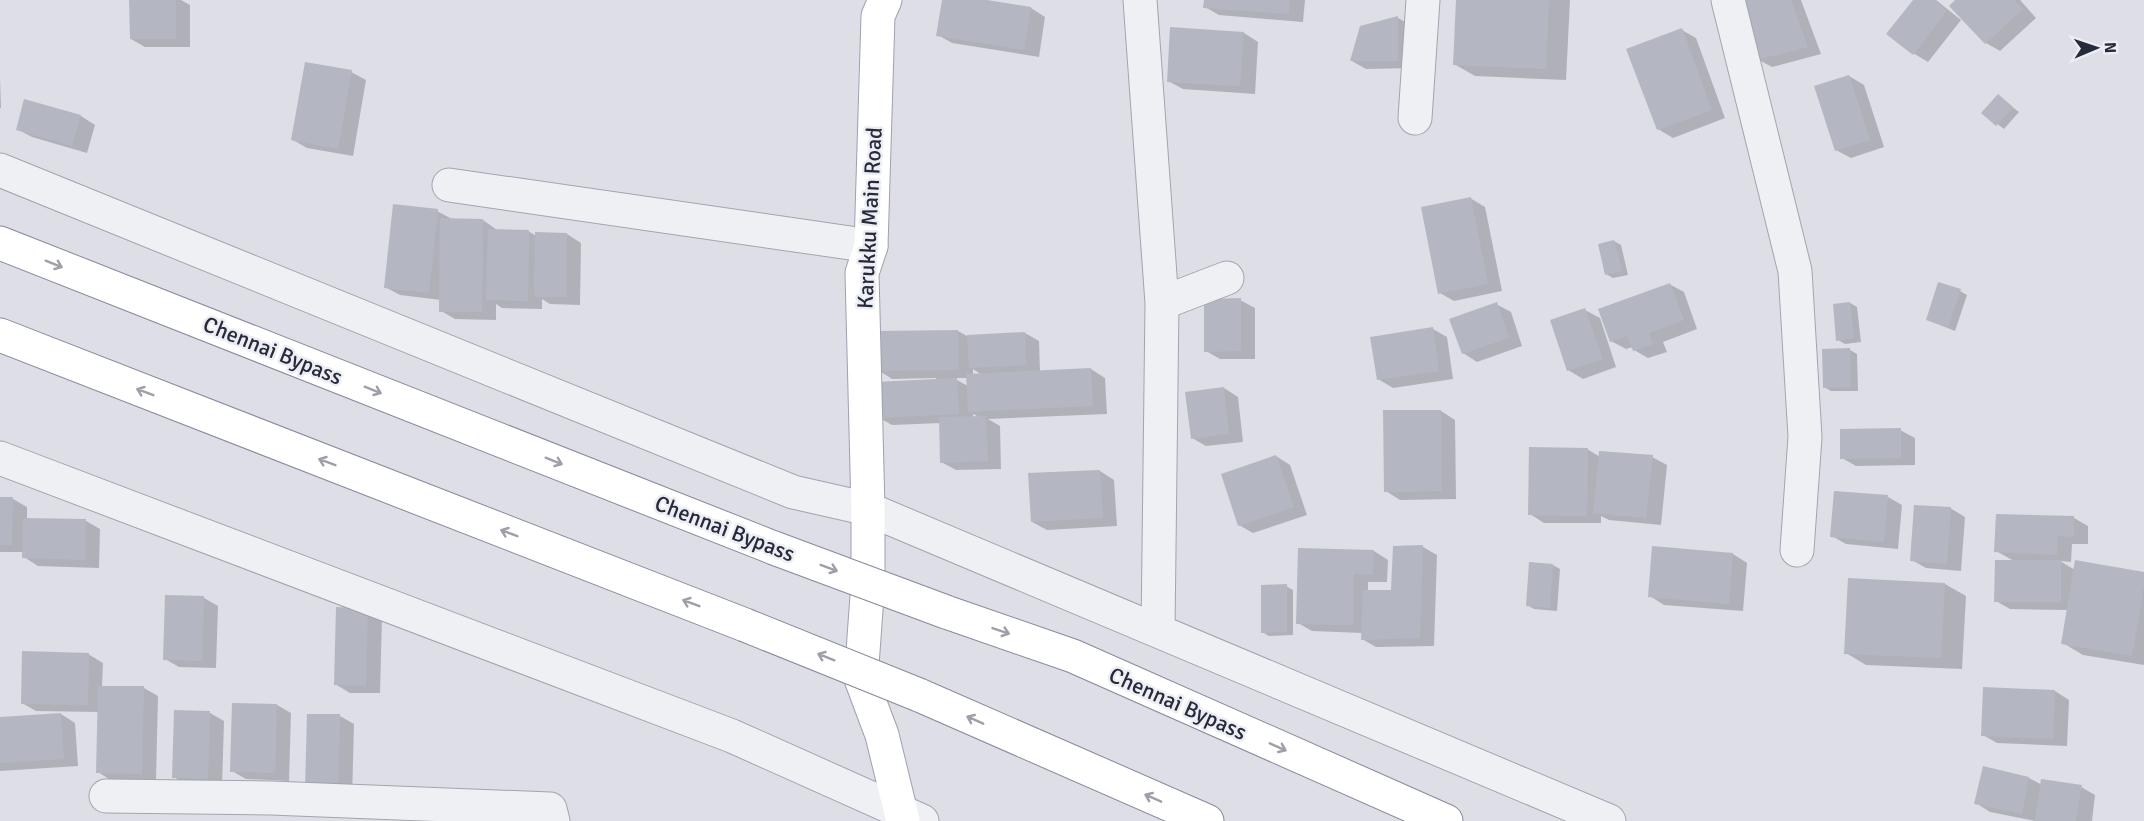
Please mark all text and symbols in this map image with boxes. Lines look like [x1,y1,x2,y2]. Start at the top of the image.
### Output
north arrow [2066,18,2126,78]
text: N [2100,42,2120,53]
street label: Karukku Main Road [851,127,888,310]
one-way arrow [45,259,63,270]
street label: Chennai Bypass [199,310,346,391]
one-way arrow [137,385,155,396]
one-way arrow [363,385,381,396]
one-way arrow [318,456,337,467]
one-way arrow [544,456,563,467]
street label: Chennai Bypass [651,489,799,568]
one-way arrow [500,527,519,538]
one-way arrow [819,564,838,575]
one-way arrow [682,597,701,608]
one-way arrow [991,627,1010,638]
one-way arrow [817,651,836,662]
street label: Chennai Bypass [1105,661,1251,746]
one-way arrow [966,713,984,725]
one-way arrow [1268,741,1286,753]
one-way arrow [1145,791,1163,803]

